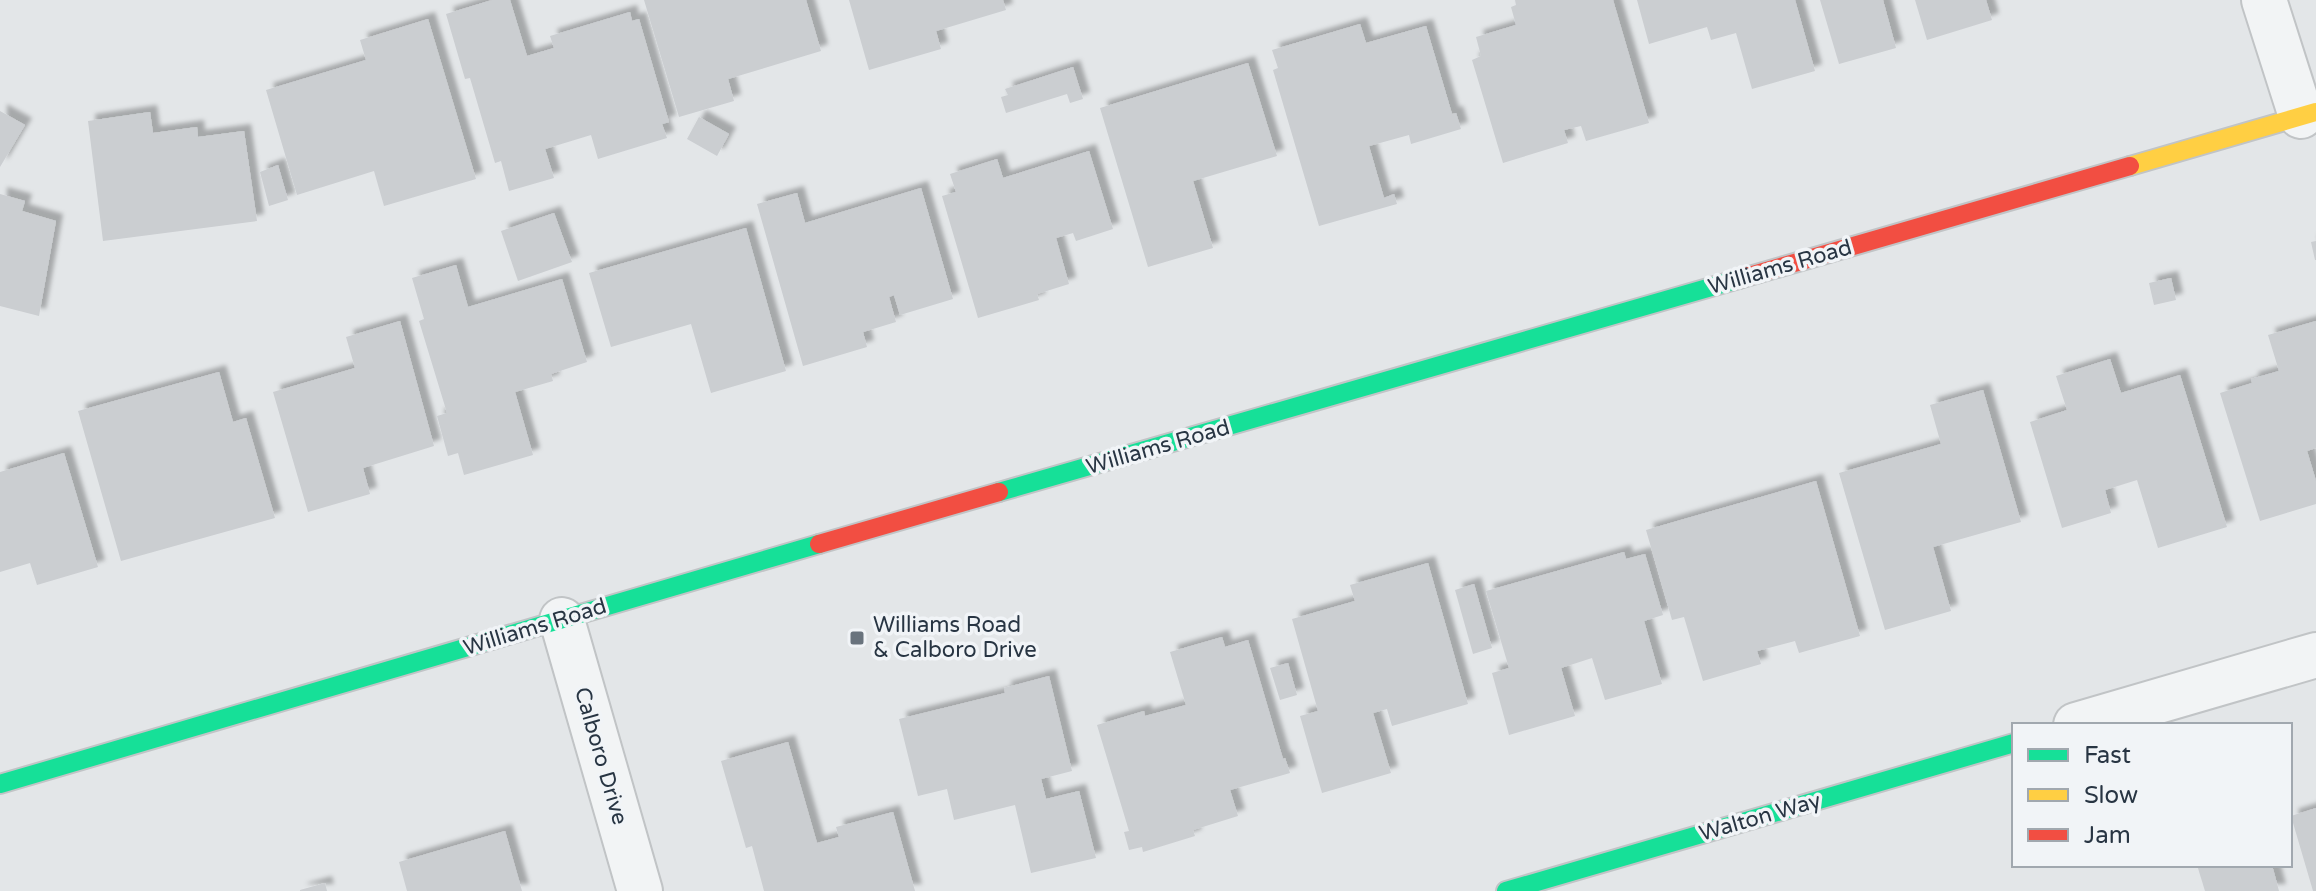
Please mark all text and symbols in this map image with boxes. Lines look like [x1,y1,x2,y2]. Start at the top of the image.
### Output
street label: Williams Road [1705,234,1855,300]
street label: Williams Road [1083,414,1233,480]
street label: Williams Road [460,593,610,661]
place label: Williams Road & Calboro Drive [873,612,1037,663]
marker: Williams Road & Calboro Drive [848,629,866,647]
street label: Calboro Drive [569,684,633,828]
legend [2012,723,2292,867]
text: Fast [2084,741,2131,770]
text: Slow [2084,781,2138,810]
street label: Walton Way [1696,787,1824,847]
text: Jam [2084,821,2131,850]

